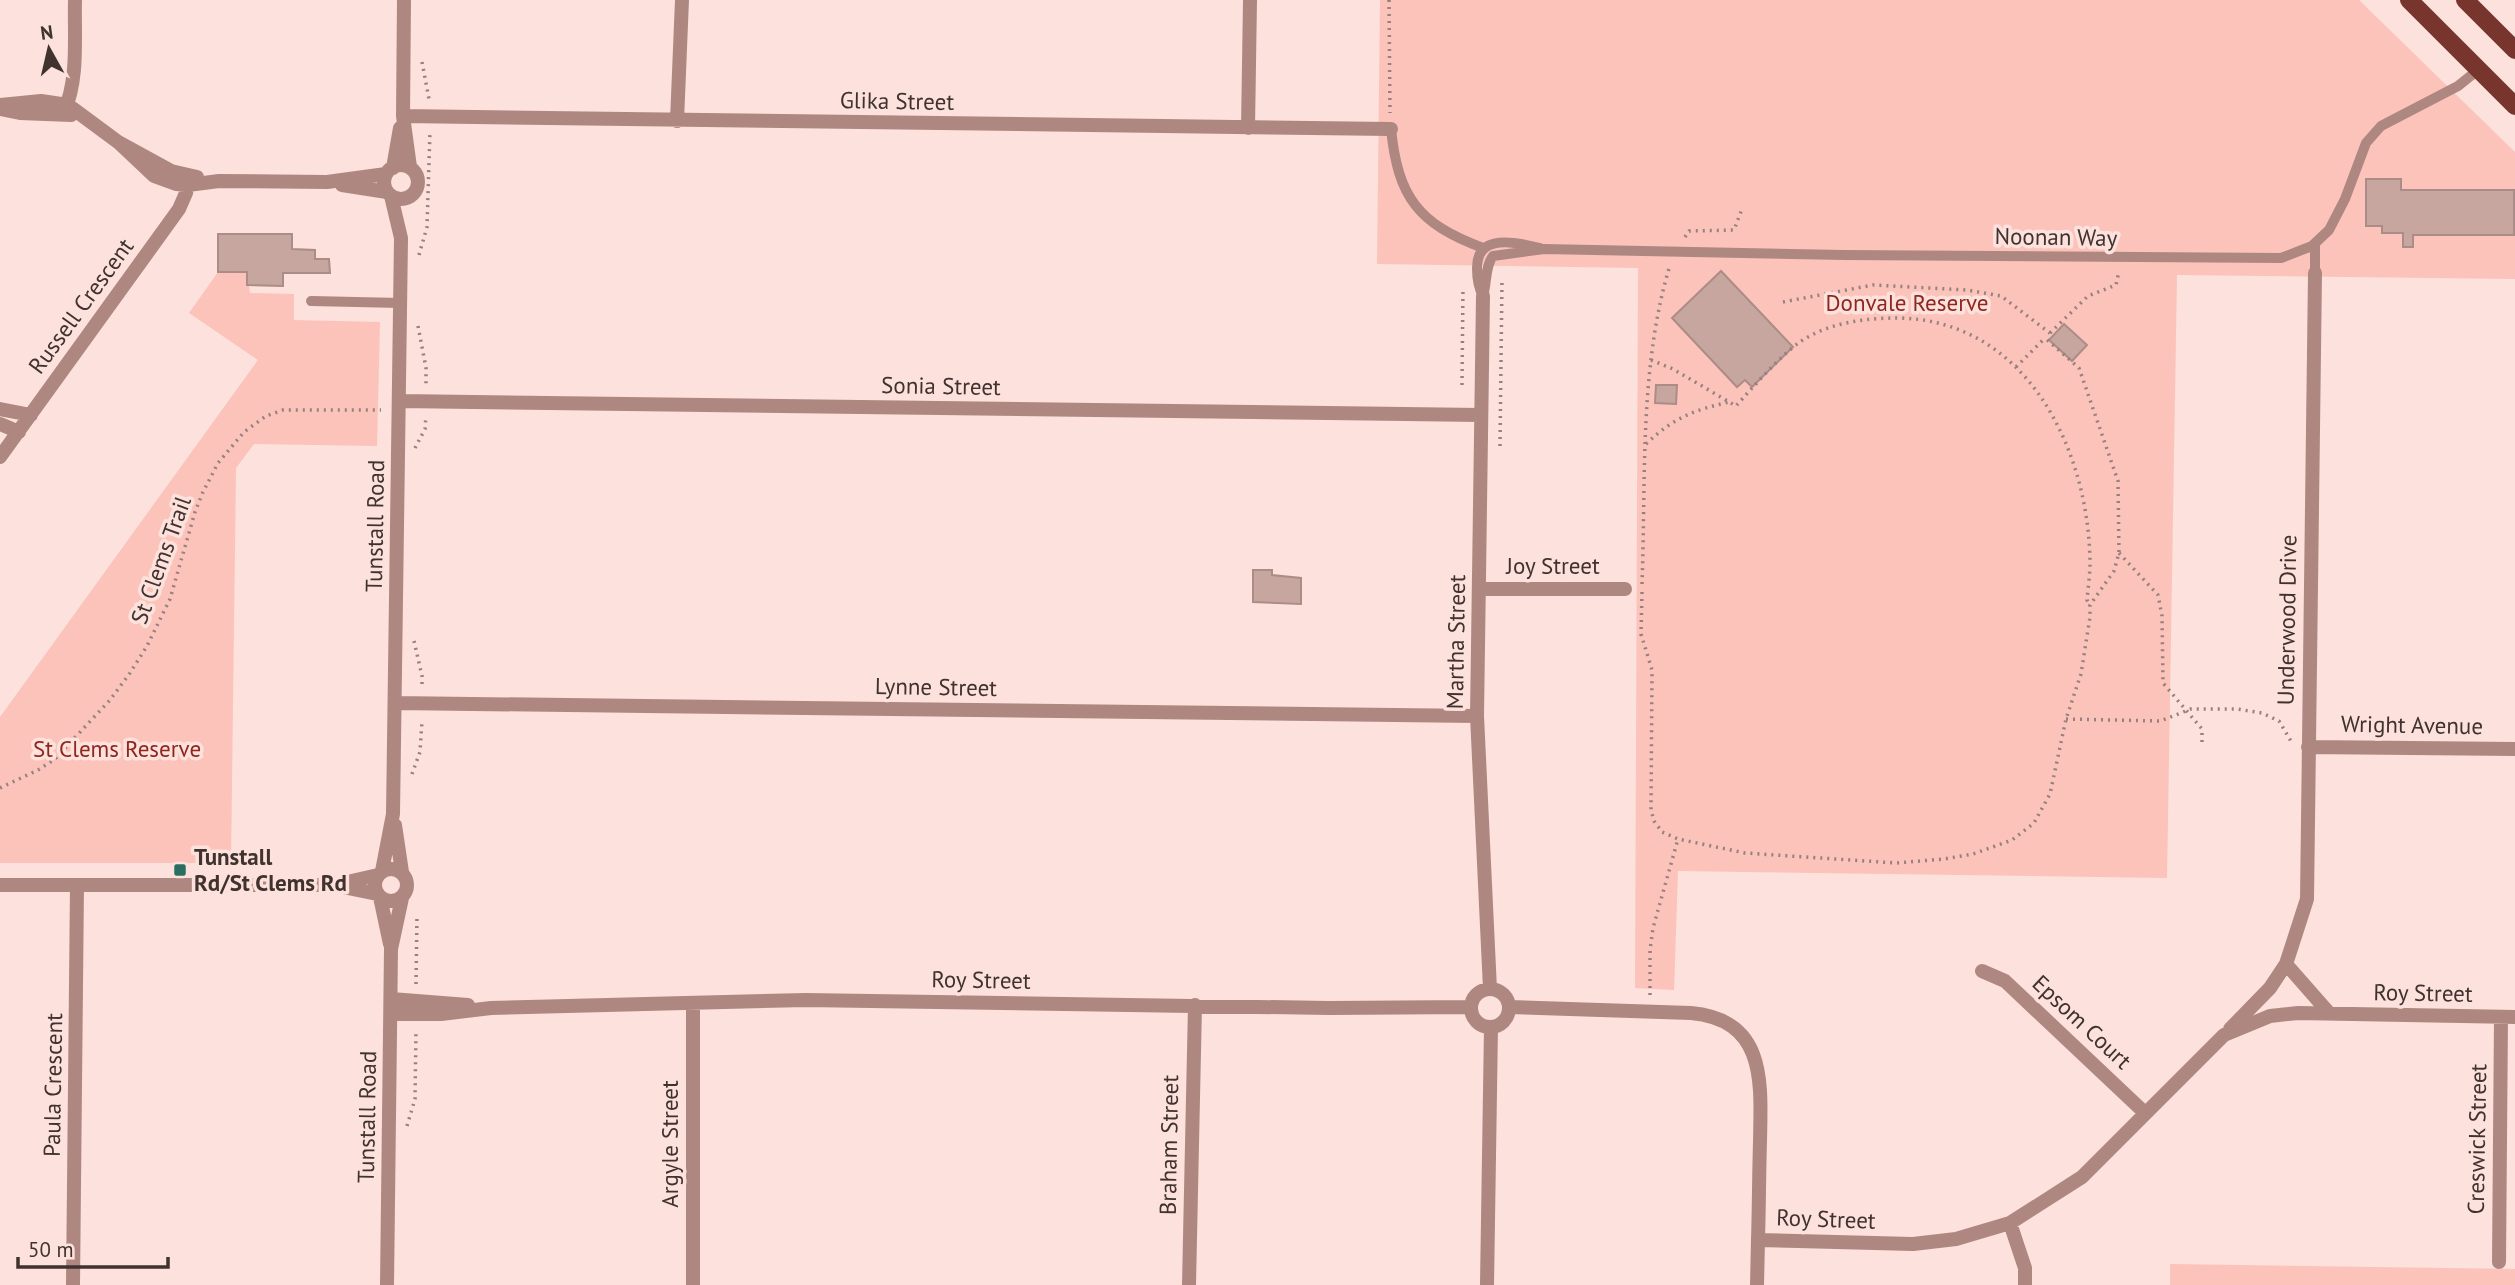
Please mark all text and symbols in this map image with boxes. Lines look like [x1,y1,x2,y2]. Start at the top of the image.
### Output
north arrow [14,14,84,84]
text: N [39,19,54,45]
street label: Glika Street [840,85,955,116]
street label: Noonan Way [1994,221,2118,252]
street label: Russell Crescent [22,232,140,379]
park label: Donvale Reserve [1826,288,1988,317]
street label: Sonia Street [881,370,1001,401]
street label: Tunstall Road [359,460,390,592]
street label: St Clems Trail [124,492,197,628]
street label: Underwood Drive [2271,534,2302,706]
street label: Joy Street [1505,551,1600,580]
street label: Martha Street [1440,574,1471,710]
street label: Lynne Street [875,671,997,702]
street label: Wright Avenue [2341,709,2483,740]
park label: St Clems Reserve [33,734,201,763]
place label: Tunstall Rd/St Clems Rd [194,842,347,897]
marker: Tunstall Rd/St Clems Rd [172,862,188,878]
street label: Roy Street [931,964,1031,995]
street label: Epsom Court [2027,968,2138,1075]
street label: Roy Street [2373,977,2473,1008]
street label: Paula Crescent [37,1013,68,1157]
street label: Tunstall Road [351,1051,382,1183]
street label: Creswick Street [2461,1063,2492,1215]
street label: Braham Street [1153,1074,1184,1215]
street label: Argyle Street [655,1080,684,1208]
street label: Roy Street [1776,1202,1876,1235]
scale bar [18,1226,168,1270]
text: 50 m [28,1236,74,1263]

